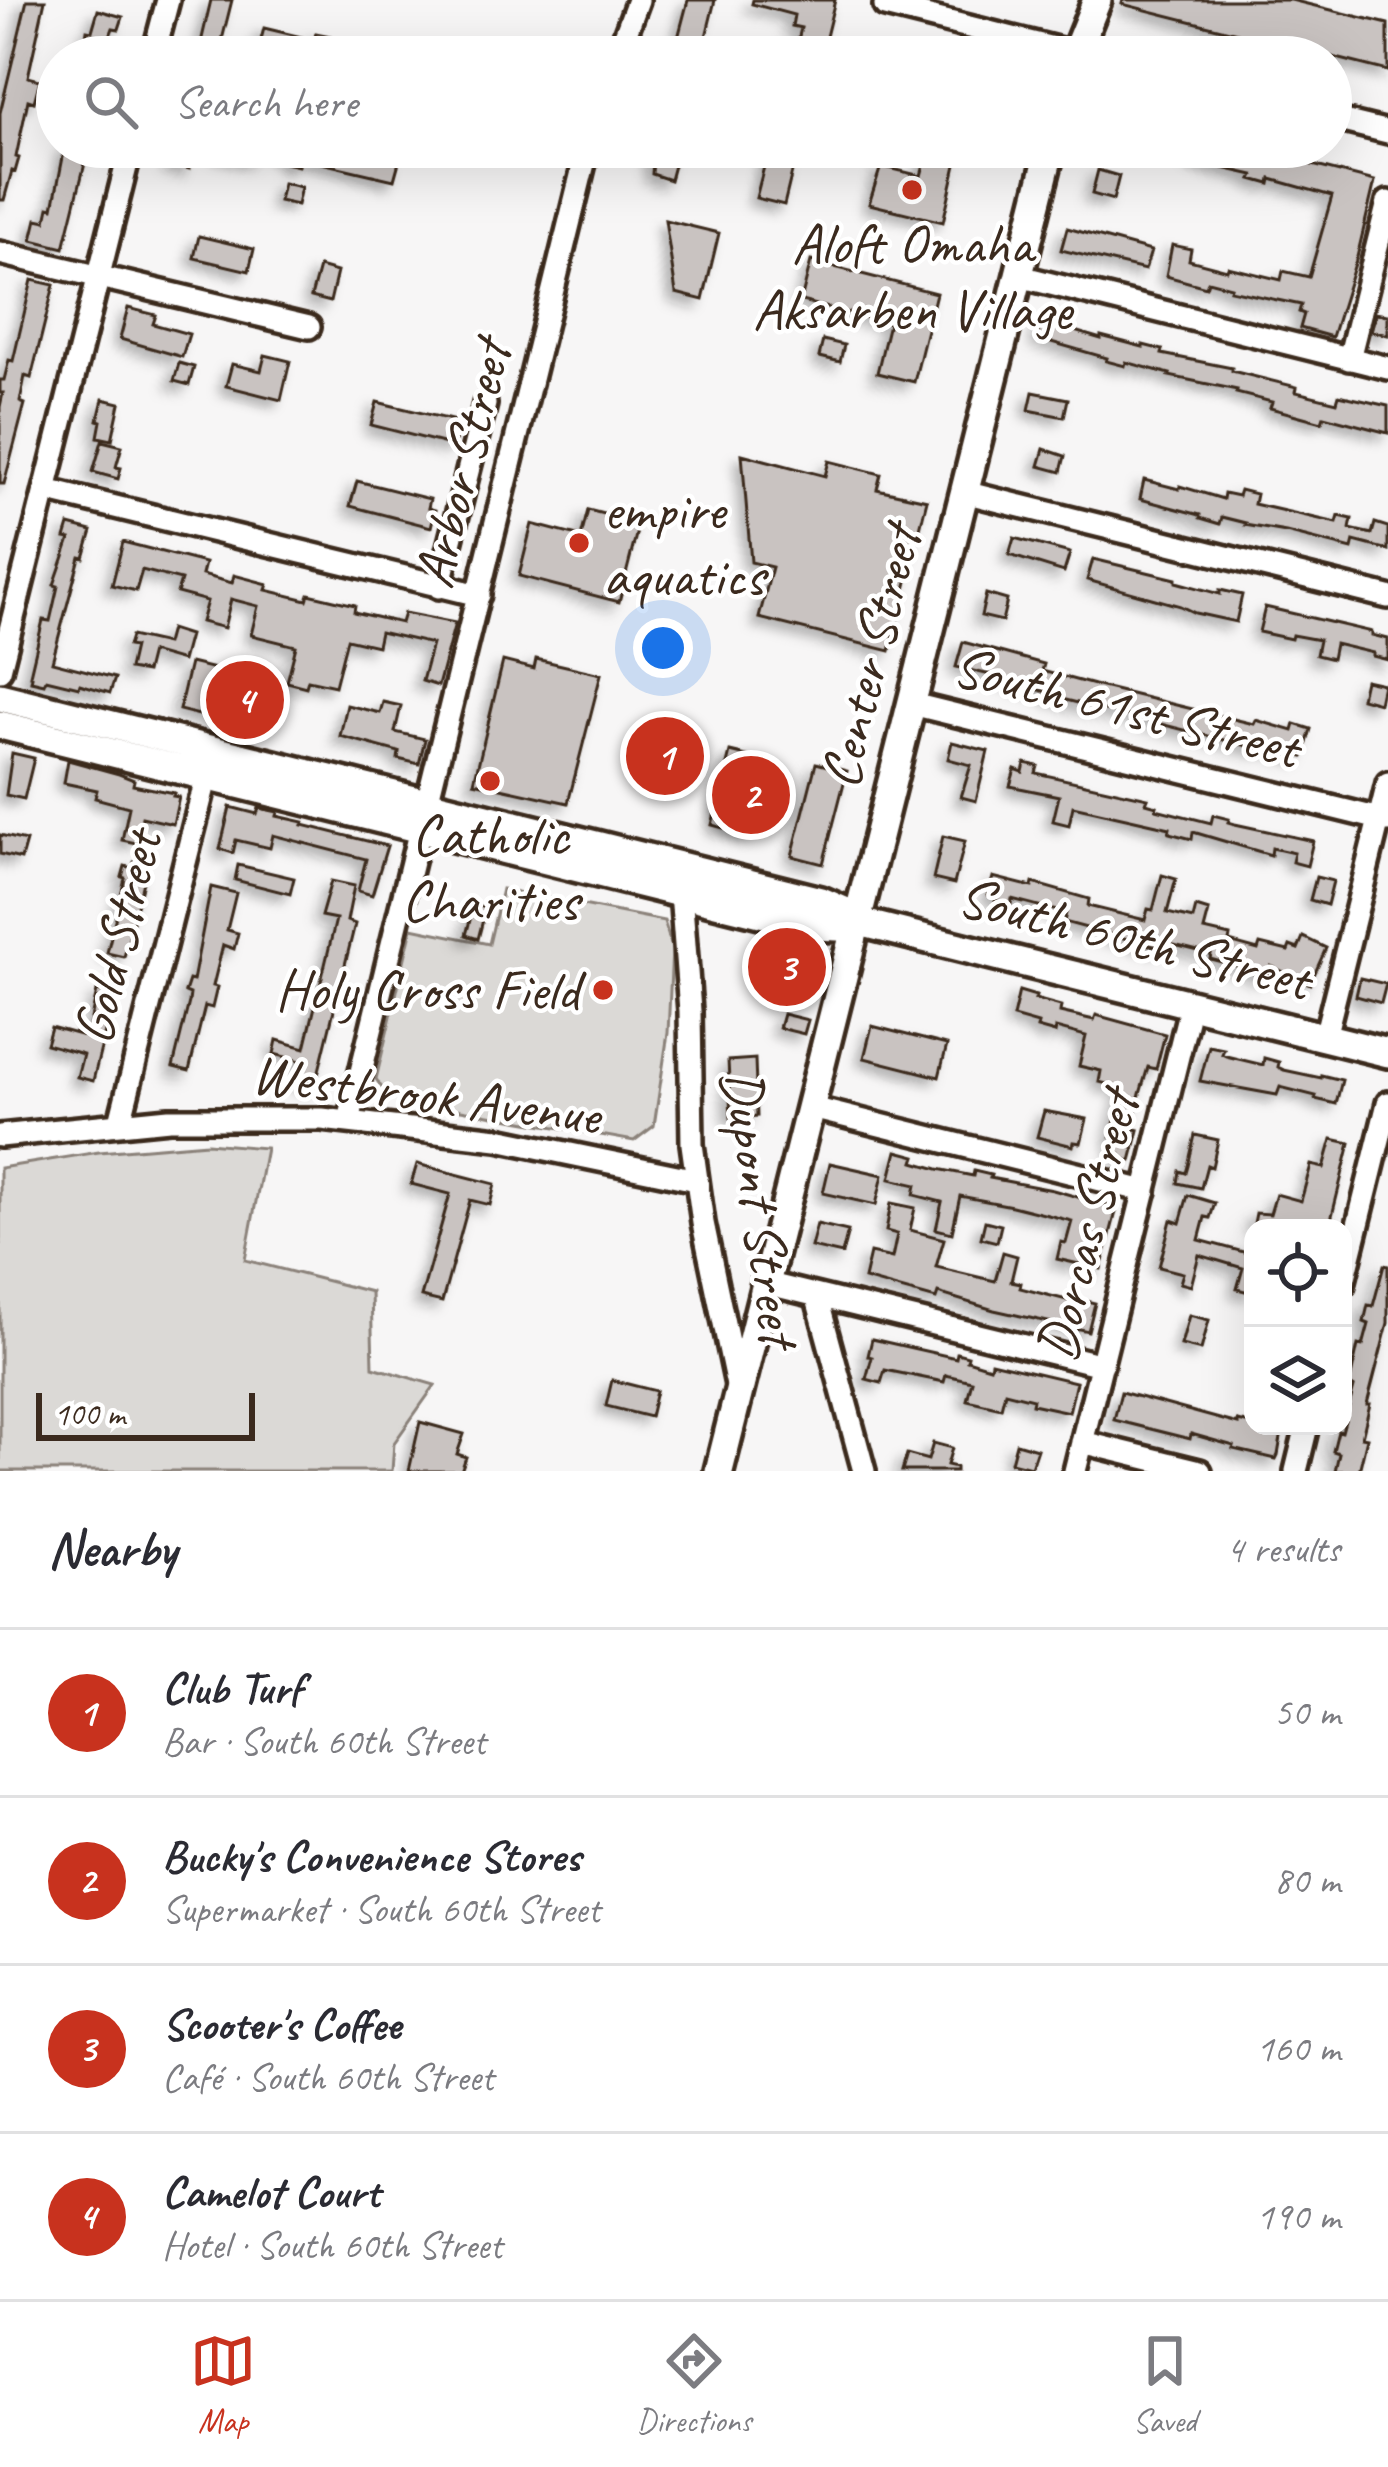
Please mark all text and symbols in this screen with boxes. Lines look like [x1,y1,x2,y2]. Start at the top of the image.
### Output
search box [36,36,1352,168]
icon: search [78,69,144,135]
text: Search here [174,74,357,131]
marker: Aloft Omaha Aksarben Village [899,177,925,203]
place label: Aloft Omaha Aksarben Village [753,208,1075,346]
street label: Arbor Street [397,326,529,595]
place label: empire aquatics [603,474,770,612]
street label: Center Street [803,512,939,795]
marker: empire aquatics [566,530,592,556]
your location [633,618,693,678]
street label: South 61st Street [946,629,1311,786]
pin: 4 [206,655,284,745]
pin: 1 [626,711,704,801]
pin: 2 [712,750,790,840]
marker: Catholic Charities [477,768,503,794]
place label: Catholic Charities [402,799,584,937]
street label: Gold Street [56,818,179,1051]
street label: South 60th Street [951,860,1322,1018]
pin: 3 [748,922,826,1012]
place label: Holy Cross Field [275,954,588,1026]
marker: Holy Cross Field [590,977,616,1003]
street label: Westbrook Avenue [248,1037,607,1151]
street label: Dupont Street [706,1064,817,1357]
street label: Dorcas Street [1019,1077,1157,1368]
map controls [1244,1219,1352,1435]
button: locate [1244,1219,1352,1327]
button: layers [1244,1327,1352,1435]
scale bar [36,1387,255,1440]
text: 100 m [54,1393,125,1435]
text: Nearby [48,1517,176,1581]
text: 4 results [1226,1525,1340,1574]
text: Club Turf [162,1660,302,1717]
text: 1 [78,1688,96,1737]
text: 50 m [1274,1688,1340,1737]
text: Bar · South 60th Street [162,1717,486,1766]
text: Bucky's Convenience Stores [162,1828,581,1885]
text: 2 [78,1856,96,1905]
text: 80 m [1274,1856,1340,1905]
text: Supermarket · South 60th Street [162,1885,600,1934]
text: Scooter's Coffee [162,1996,401,2053]
text: 3 [78,2024,96,2073]
text: 160 m [1256,2024,1340,2073]
text: Café · South 60th Street [162,2053,494,2102]
text: Camelot Court [162,2164,380,2221]
text: 4 [78,2192,96,2241]
text: 190 m [1256,2192,1340,2241]
text: Hotel · South 60th Street [162,2221,502,2270]
tab: Map [190,2328,256,2442]
tab: Directions [637,2328,751,2442]
tab: Saved [1132,2328,1198,2442]

